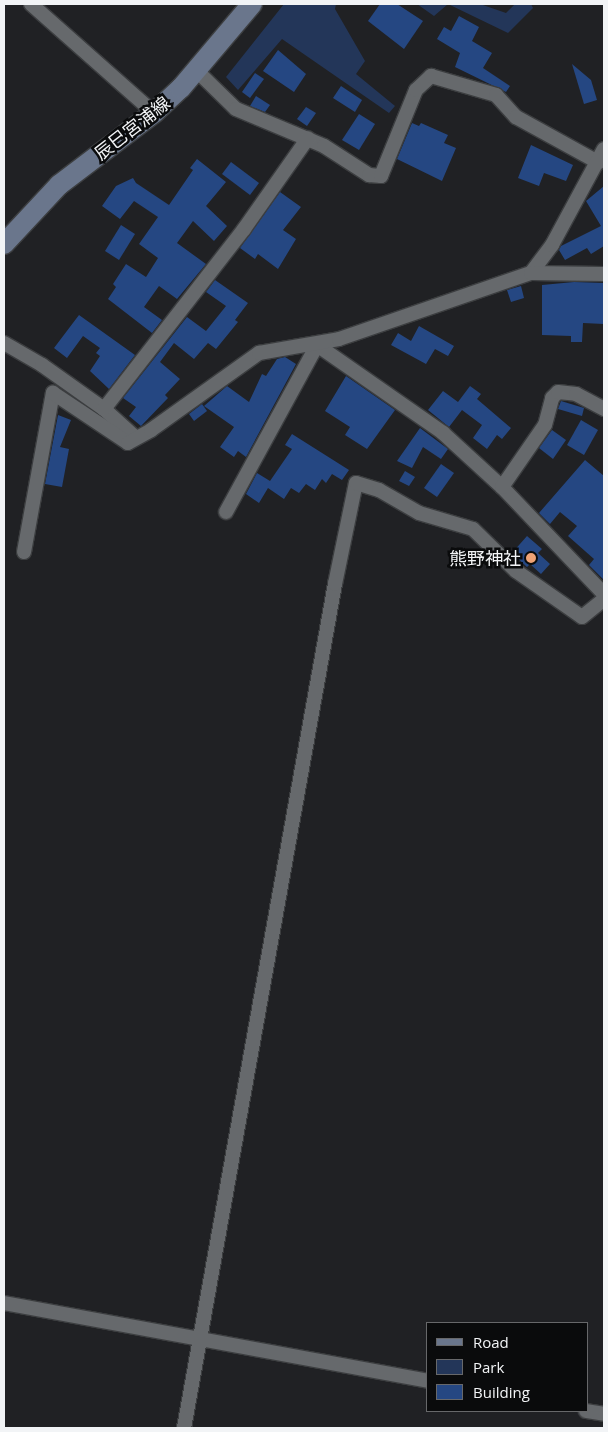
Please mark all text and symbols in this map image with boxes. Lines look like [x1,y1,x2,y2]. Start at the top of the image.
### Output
street label: 辰巳宮浦線 [90,92,174,164]
place label: 熊野神社 [449,547,521,569]
marker: 熊野神社 [525,552,537,564]
legend [426,1322,588,1412]
text: Road [473,1332,509,1352]
text: Park [473,1357,504,1377]
text: Building [473,1382,530,1402]

